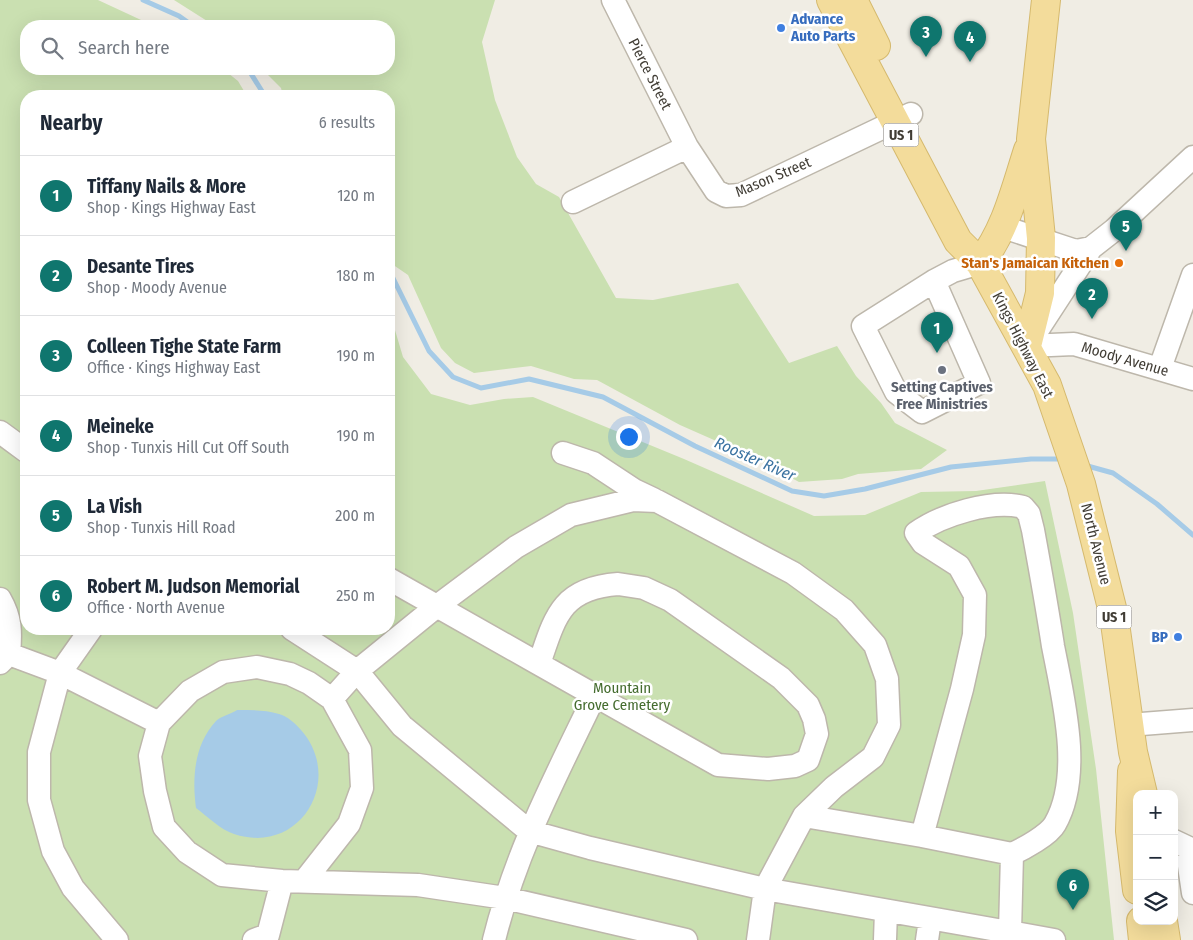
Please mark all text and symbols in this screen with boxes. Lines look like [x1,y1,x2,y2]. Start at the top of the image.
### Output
place label: Advance Auto Parts [790,10,856,45]
pin: 3 [910,16,942,57]
search box [20,20,395,75]
pin: 4 [954,21,986,62]
marker: Advance Auto Parts [775,22,787,34]
icon: search [38,34,66,62]
street label: Pierce Street [624,35,676,113]
text: Search here [78,36,170,59]
text: Nearby [40,110,102,136]
text: 6 results [319,113,375,132]
road number: US 1 [884,124,918,146]
street label: Mason Street [732,153,814,201]
text: Tiffany Nails & More [87,175,246,198]
text: 1 [53,186,59,205]
text: 120 m [337,186,375,205]
text: Shop · Kings Highway East [87,198,256,217]
pin: 5 [1110,210,1142,251]
place label: Stan's Jamaican Kitchen [961,254,1109,272]
text: Desante Tires [87,255,194,278]
marker: Stan's Jamaican Kitchen [1113,257,1125,269]
text: 2 [52,266,60,285]
text: 180 m [336,266,375,285]
text: Shop · Moody Avenue [87,278,227,297]
pin: 2 [1076,278,1108,319]
street label: Kings Highway East [988,289,1058,401]
pin: 1 [921,312,953,353]
text: Colleen Tighe State Farm [87,335,281,358]
street label: Moody Avenue [1079,338,1171,380]
text: 3 [52,346,60,365]
text: 190 m [337,346,375,365]
text: Office · Kings Highway East [87,358,260,377]
marker: Setting Captives Free Ministries [936,364,948,376]
place label: Setting Captives Free Ministries [891,378,993,413]
text: Meineke [87,415,154,438]
your location [616,424,642,450]
text: 4 [52,426,60,445]
text: 190 m [337,426,375,445]
water label: Rooster River [712,433,799,485]
text: Shop · Tunxis Hill Cut Off South [87,438,290,457]
text: La Vish [87,495,142,518]
street label: North Avenue [1077,501,1115,587]
text: 5 [52,506,60,525]
text: 200 m [335,506,375,525]
text: Shop · Tunxis Hill Road [87,518,236,537]
text: Robert M. Judson Memorial [87,575,299,598]
text: 6 [52,586,60,605]
text: 250 m [336,586,375,605]
text: Office · North Avenue [87,598,225,617]
road number: US 1 [1096,606,1132,628]
place label: BP [1151,628,1168,646]
marker: BP [1172,631,1184,643]
park label: Mountain Grove Cemetery [574,679,671,714]
map controls [1133,790,1178,925]
button: + [1133,790,1178,835]
button: − [1133,835,1178,880]
pin: 6 [1057,869,1089,910]
button: layers [1133,880,1178,925]

